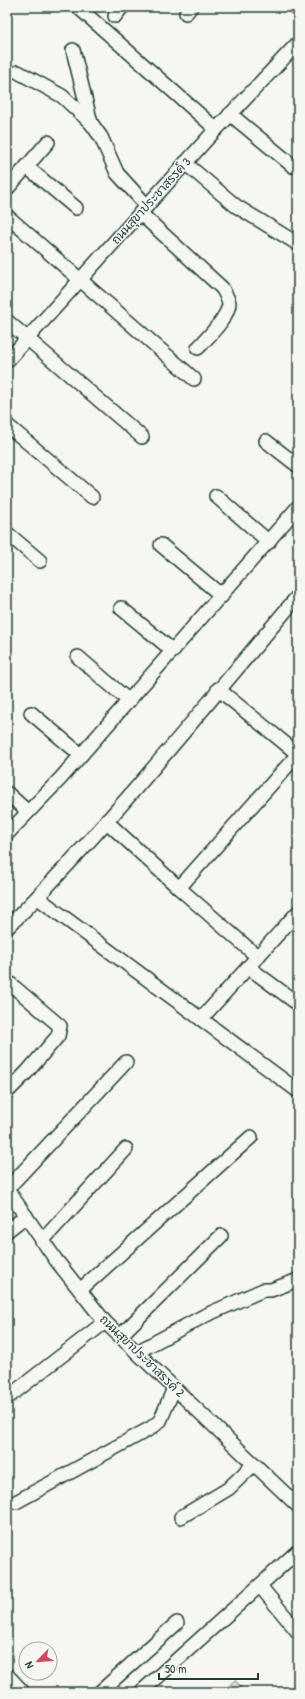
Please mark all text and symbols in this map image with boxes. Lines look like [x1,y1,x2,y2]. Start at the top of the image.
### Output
street label: ถนนสุขาประชาสรรค์ 3 [107,154,195,248]
street label: ถนนสุขาประชาสรรค์ 2 [96,1311,189,1402]
north arrow [18,1641,58,1681]
scale bar [159,1655,258,1681]
text: N [21,1659,37,1671]
text: 50 m [165,1660,186,1677]

